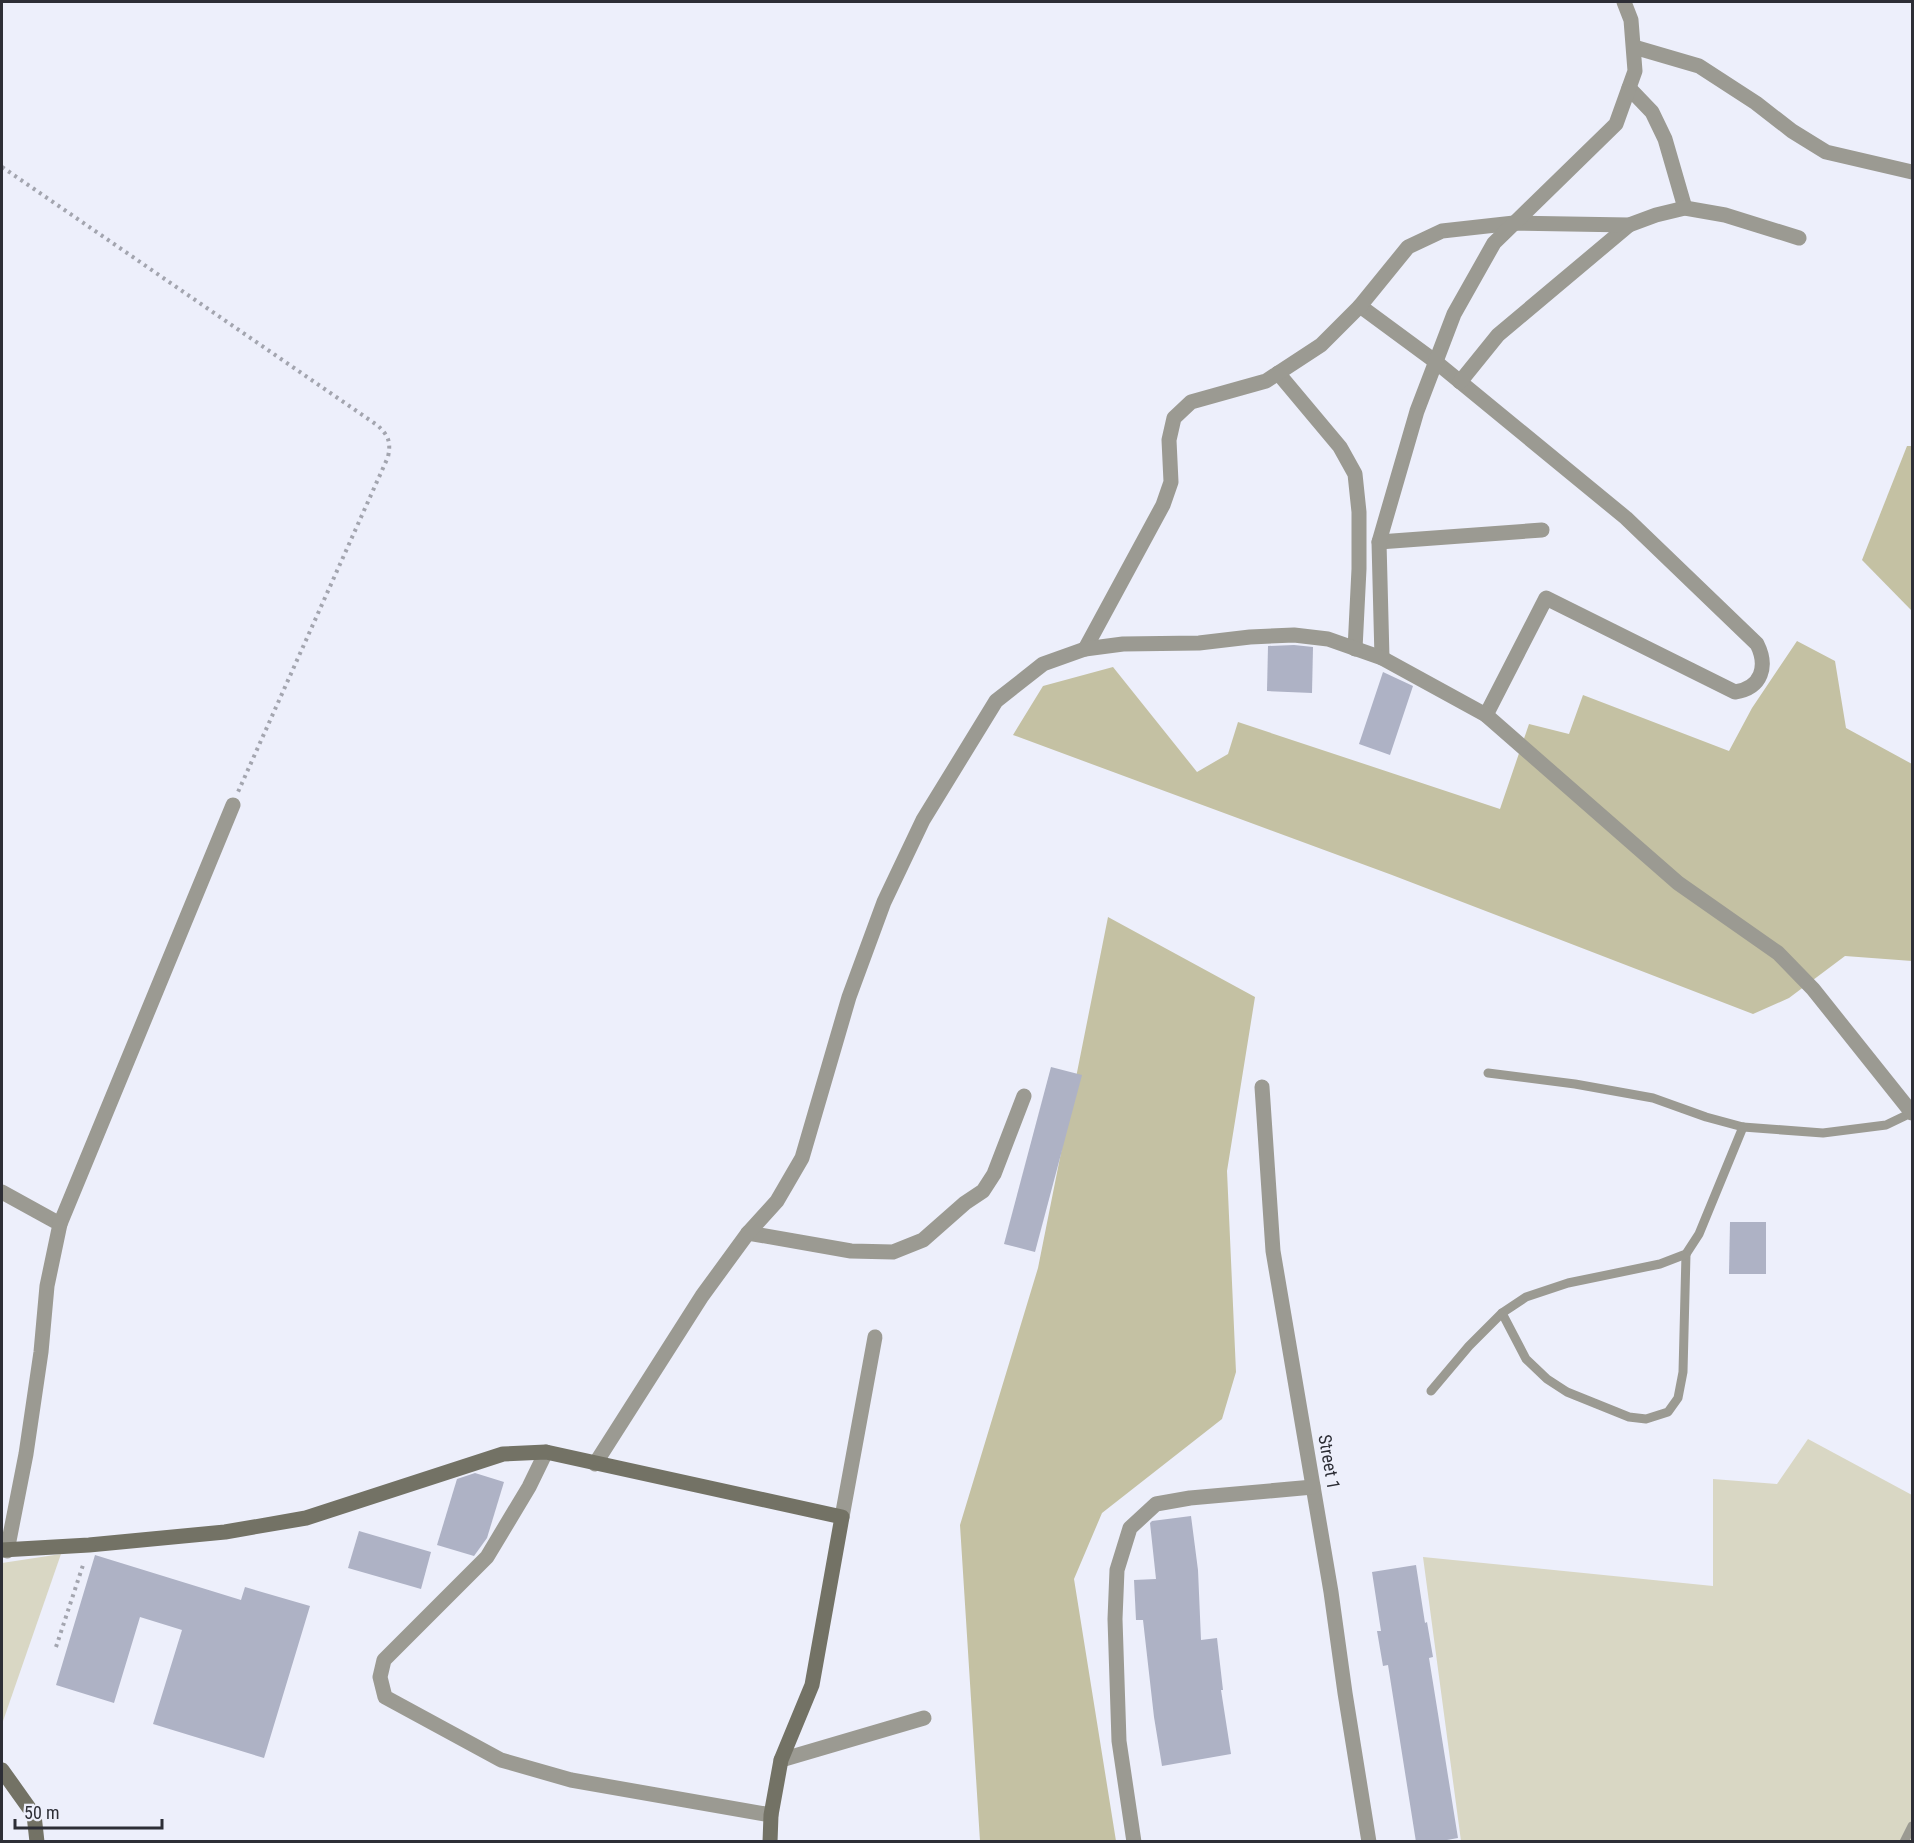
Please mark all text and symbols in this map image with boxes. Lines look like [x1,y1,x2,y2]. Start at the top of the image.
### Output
street label: Street 1 [1314,1433,1345,1491]
scale bar [15,1792,162,1830]
text: 50 m [24,1802,59,1823]

